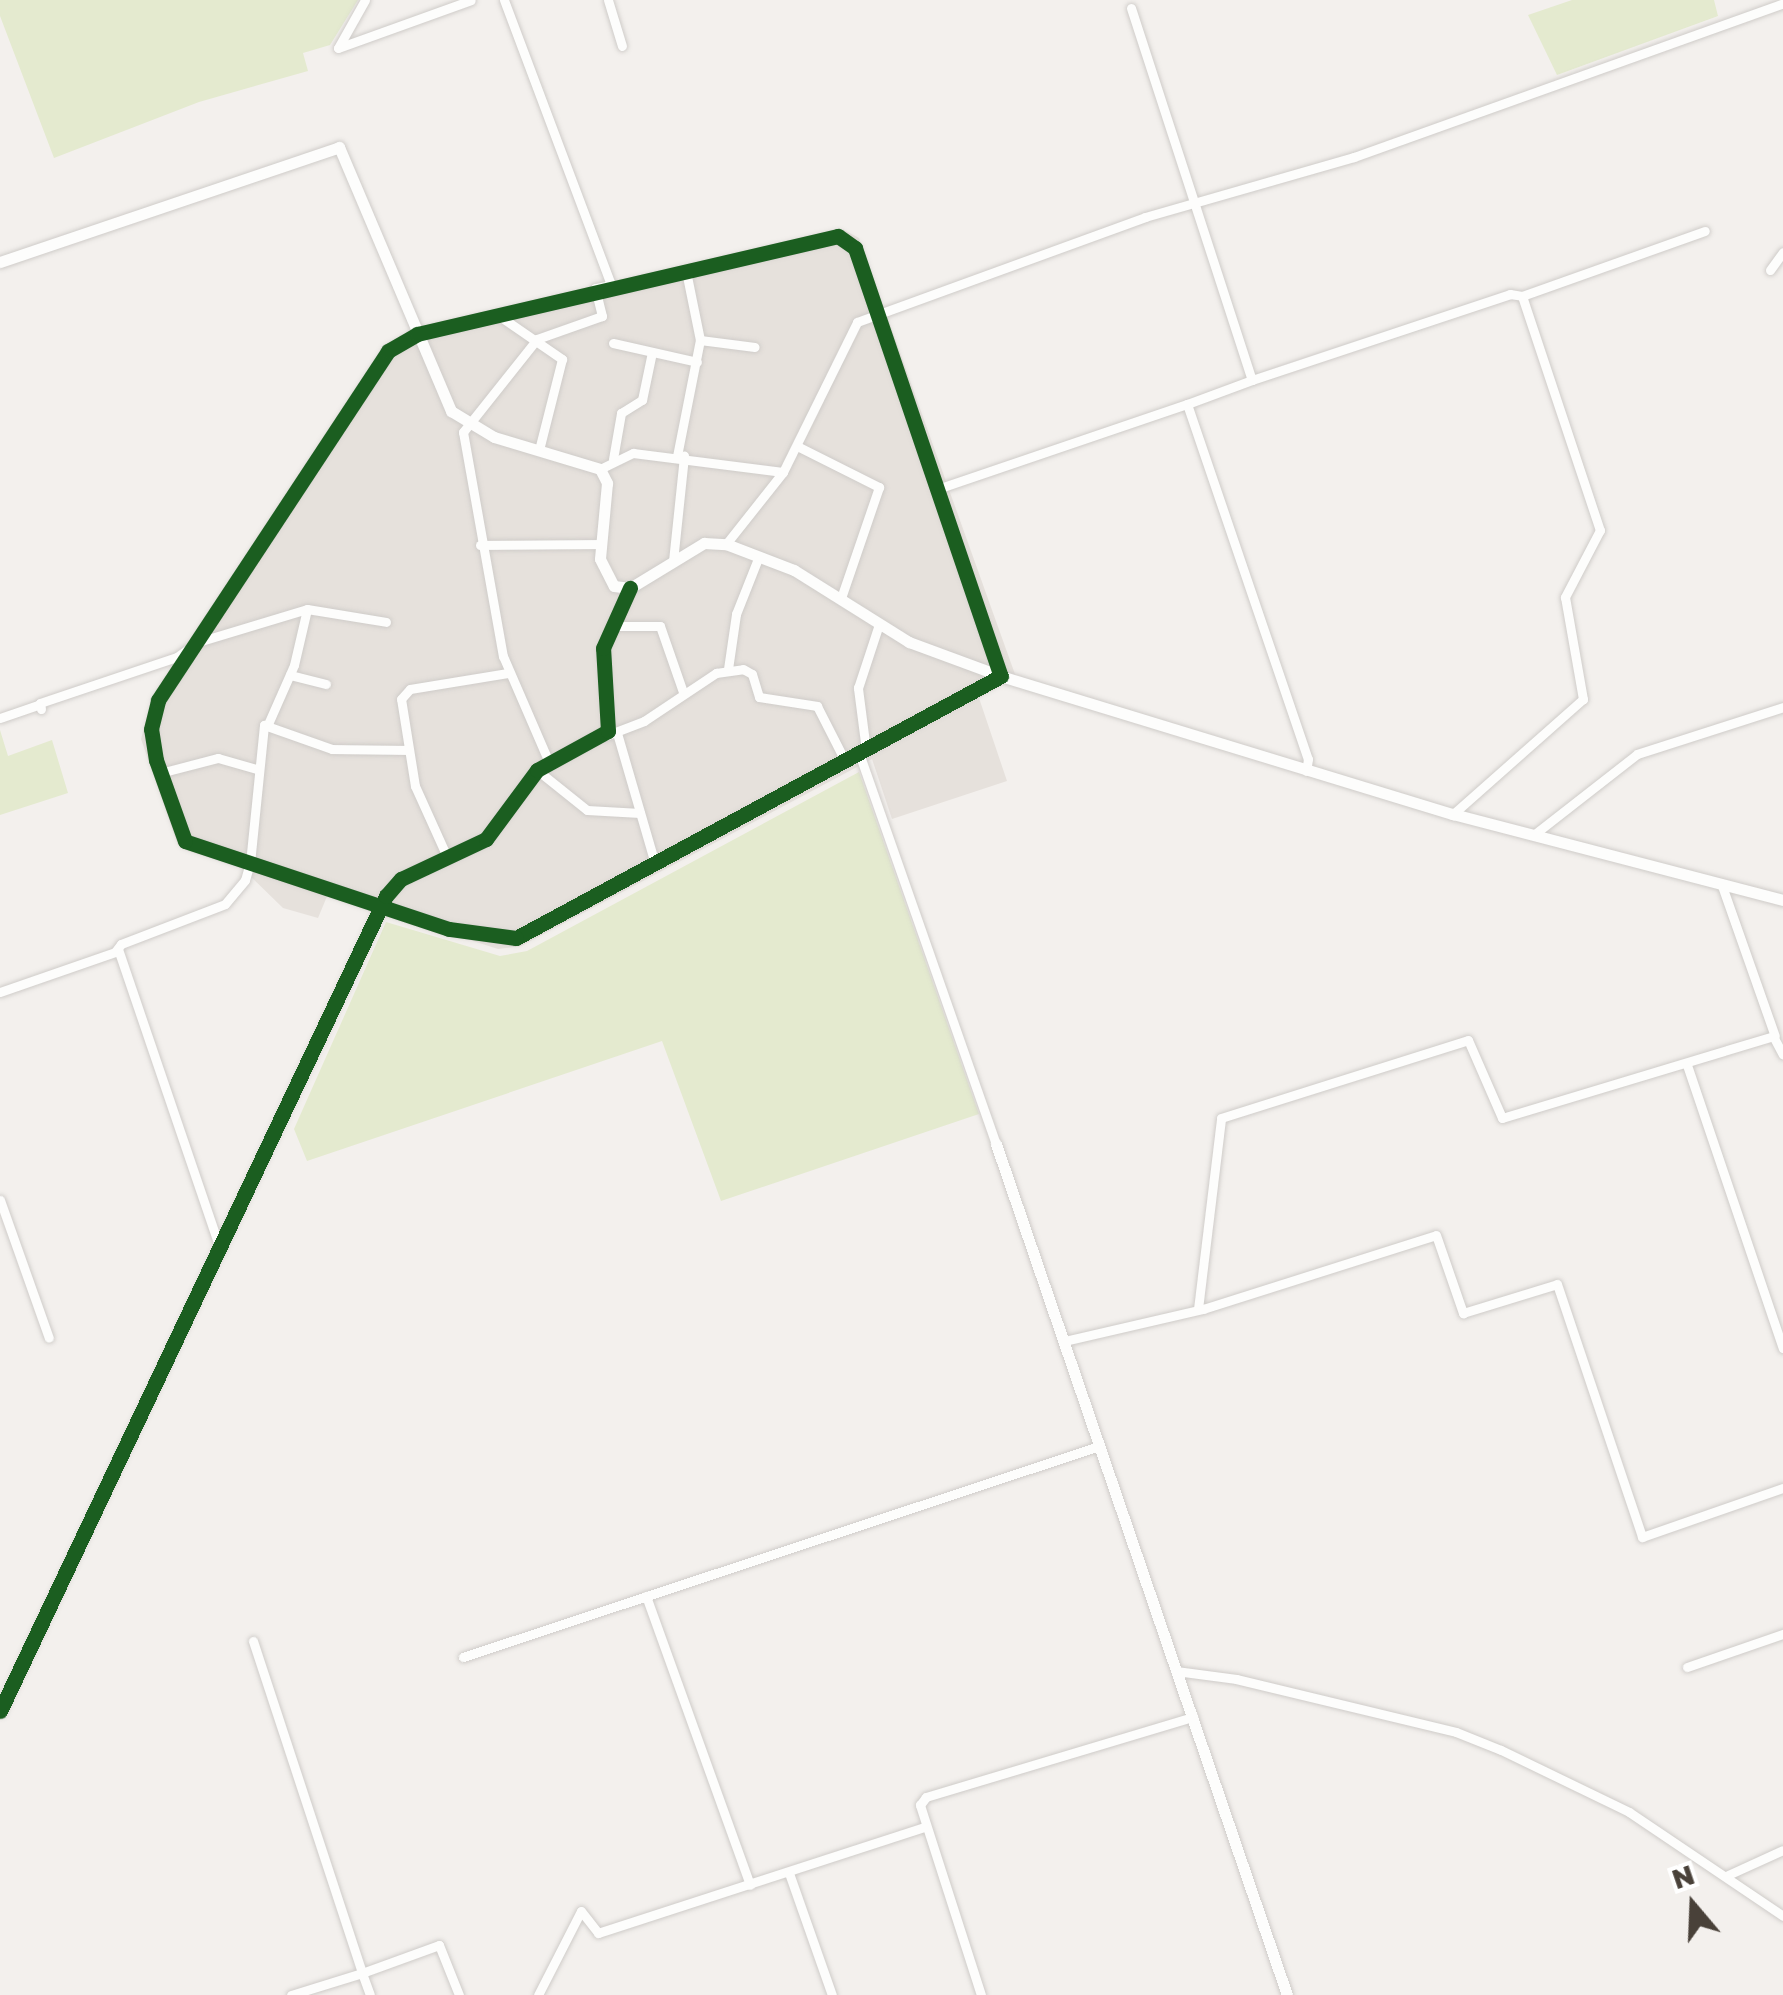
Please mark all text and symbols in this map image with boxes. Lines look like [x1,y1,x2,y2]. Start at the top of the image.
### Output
north arrow [1643,1855,1743,1955]
text: N [1668,1857,1699,1895]

